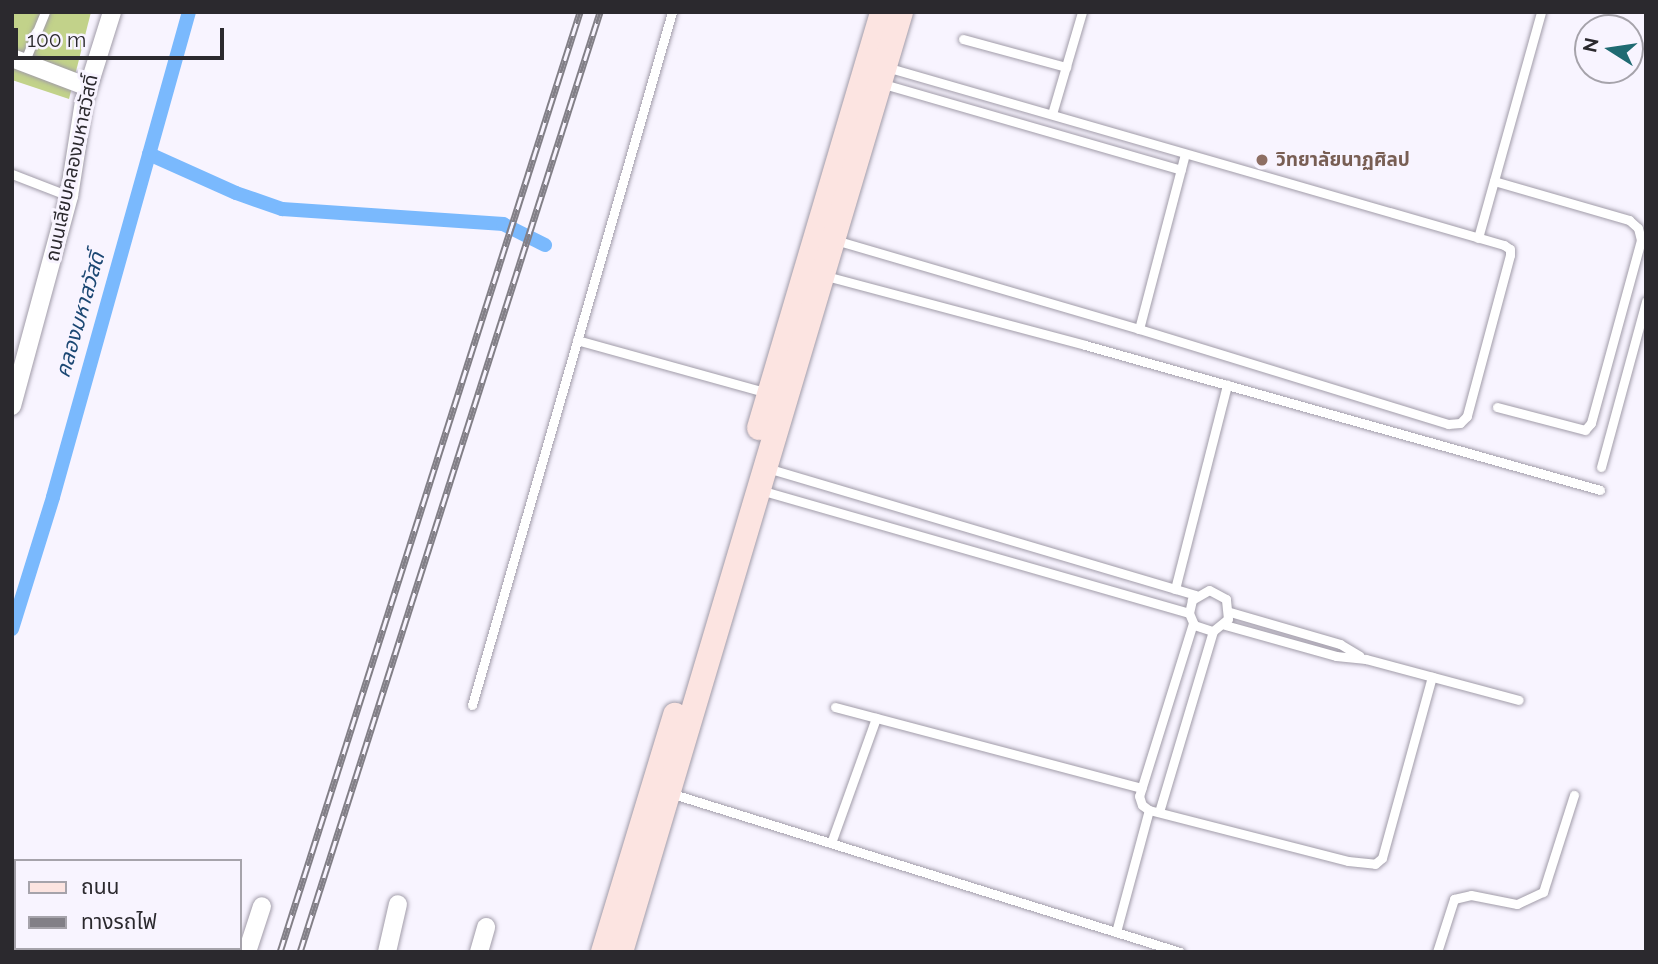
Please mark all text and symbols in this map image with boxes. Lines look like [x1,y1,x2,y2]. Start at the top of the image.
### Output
scale bar [18,14,228,58]
north arrow [1574,14,1644,84]
text: 100 m [27,27,86,52]
text: N [1578,36,1603,54]
street label: ถนนเลียบคลองมหาสวัสดิ์ [41,72,103,264]
place label: วิทยาลัยนาฏศิลป [1276,149,1410,171]
marker: วิทยาลัยนาฏศิลป [1254,152,1270,168]
water label: คลองมหาสวัสดิ์ [50,249,110,381]
legend [14,859,242,950]
text: ถนน [81,874,119,899]
text: ทางรถไฟ [81,909,157,934]

